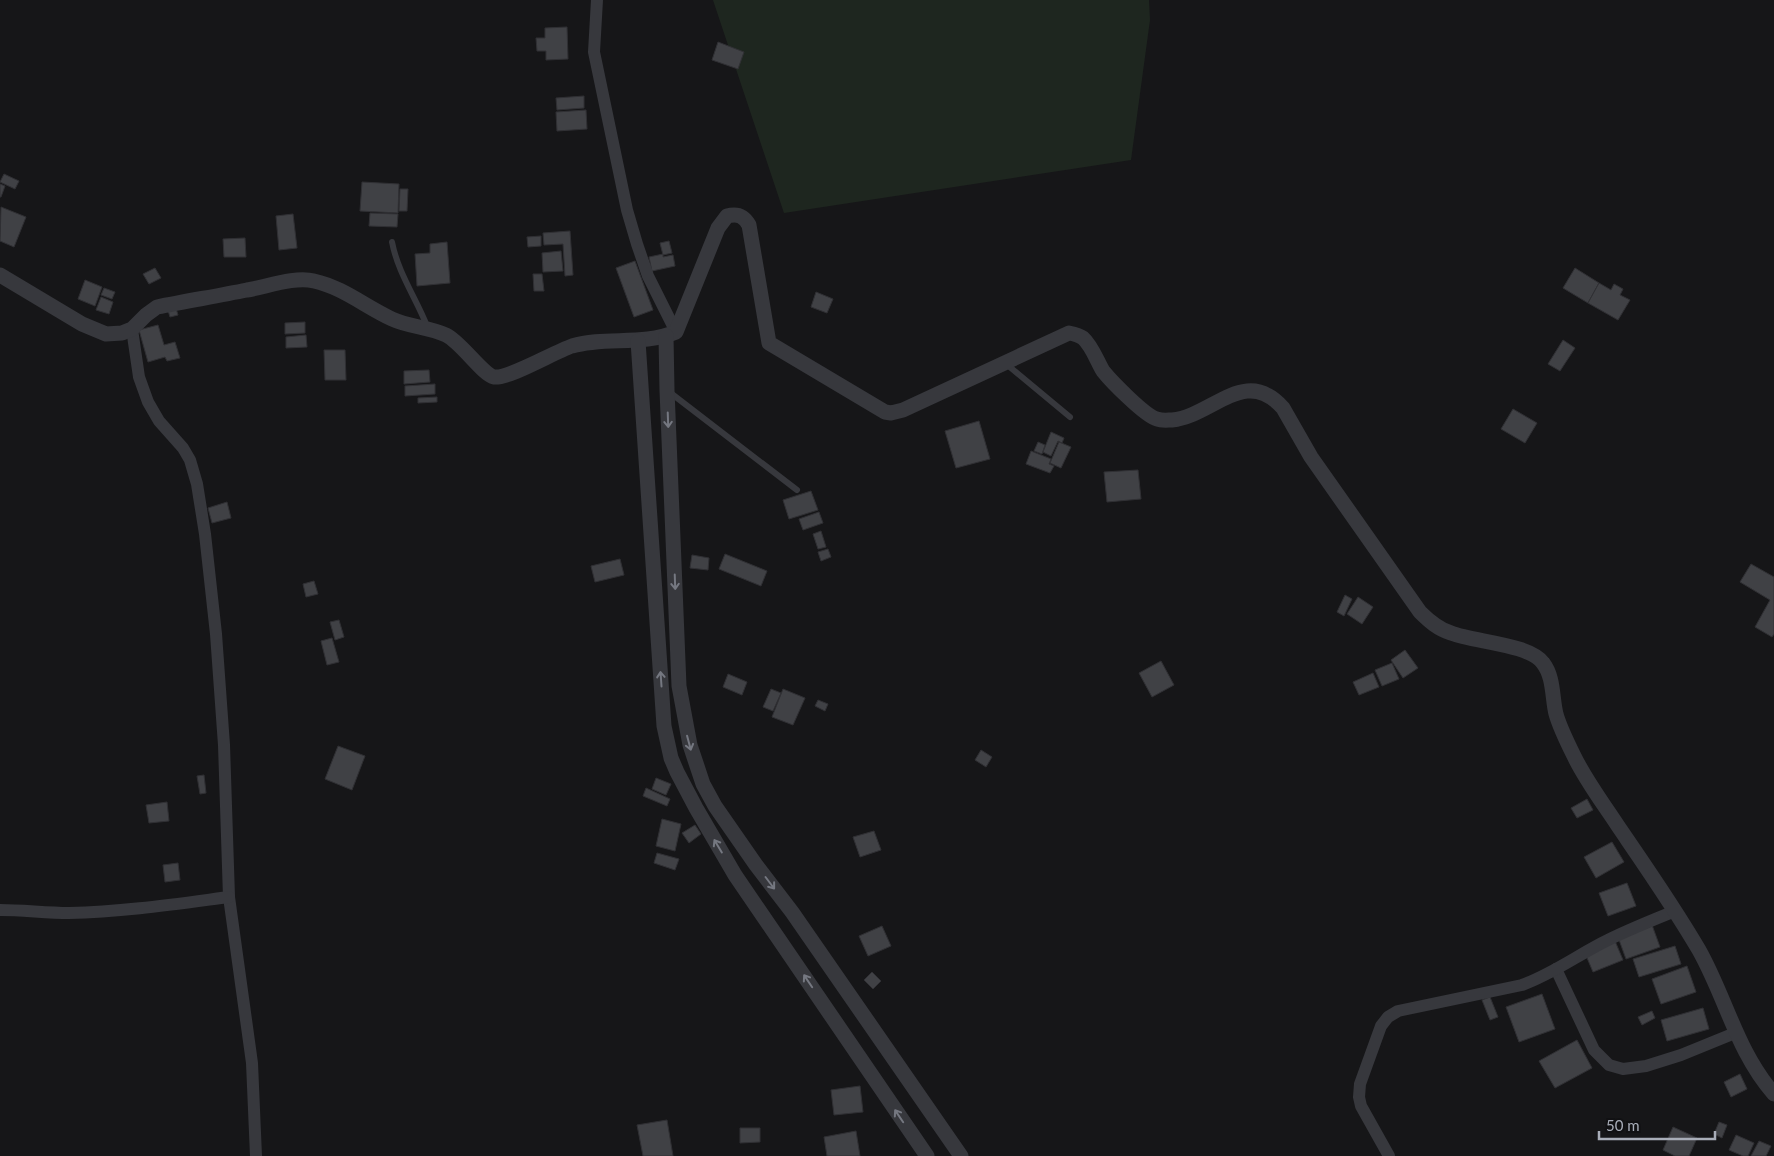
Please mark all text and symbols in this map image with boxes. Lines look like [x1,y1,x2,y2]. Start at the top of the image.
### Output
one-way arrow [664,411,673,427]
one-way arrow [670,574,680,590]
one-way arrow [656,671,666,687]
one-way arrow [685,735,695,751]
one-way arrow [713,839,723,853]
one-way arrow [764,876,775,889]
one-way arrow [803,975,813,989]
scale bar [1599,1108,1715,1140]
one-way arrow [894,1109,904,1123]
text: 50 m [1606,1116,1640,1134]

